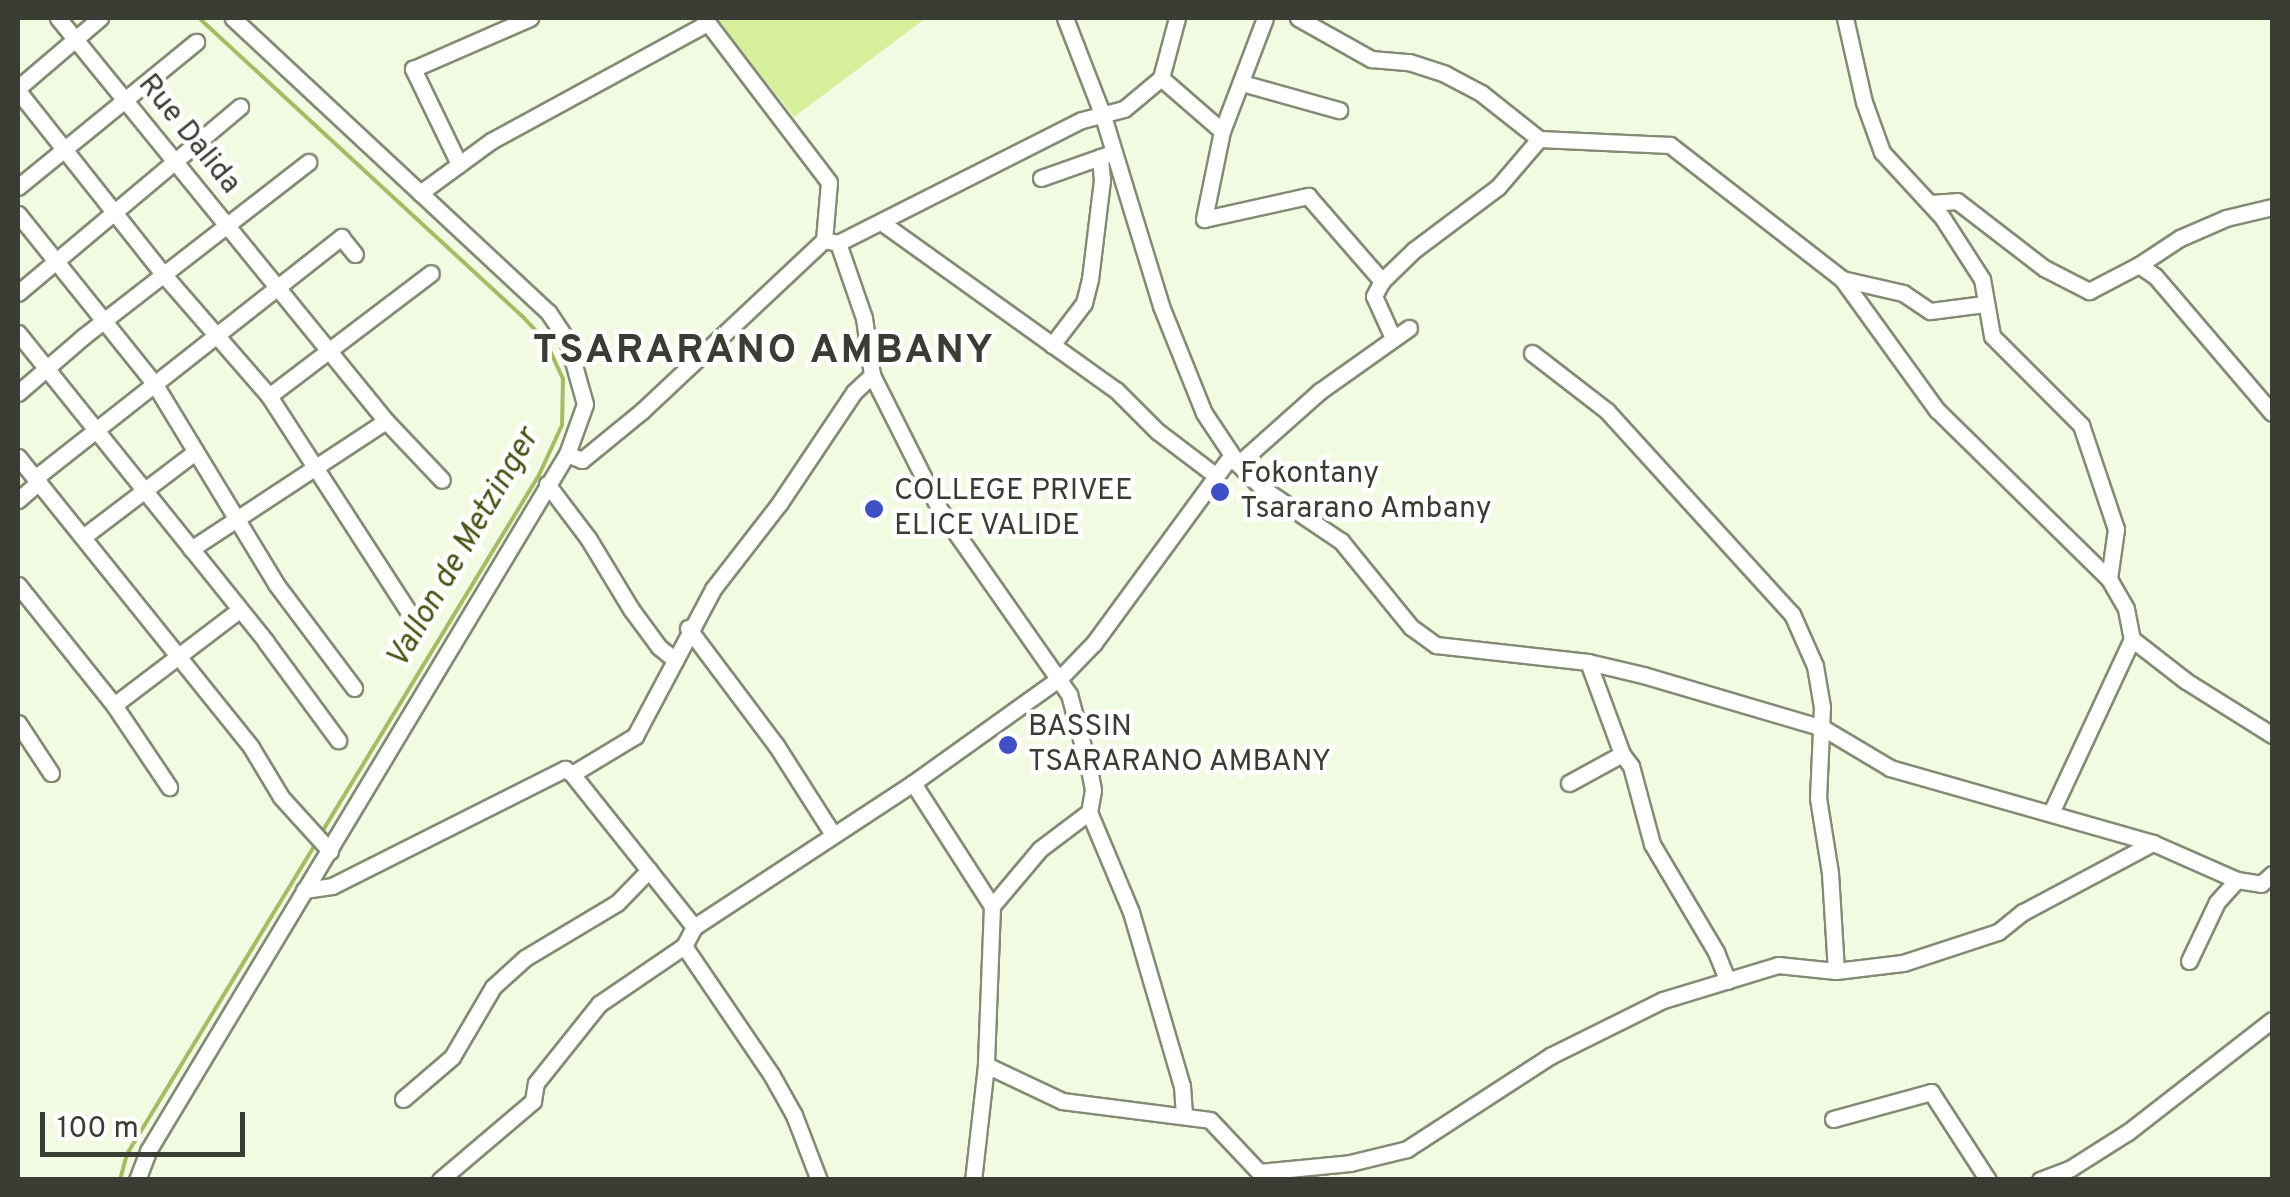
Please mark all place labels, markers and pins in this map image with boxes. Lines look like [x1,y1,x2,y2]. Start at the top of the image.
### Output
place label: Fokontany Tsararano Ambany [1240,457,1493,528]
place label: COLLEGE PRIVEE ELICE VALIDE [894,474,1133,544]
marker: Fokontany Tsararano Ambany [1209,481,1231,503]
marker: COLLEGE PRIVEE ELICE VALIDE [863,498,885,520]
place label: BASSIN TSARARANO AMBANY [1028,710,1332,780]
marker: BASSIN TSARARANO AMBANY [997,734,1019,756]

